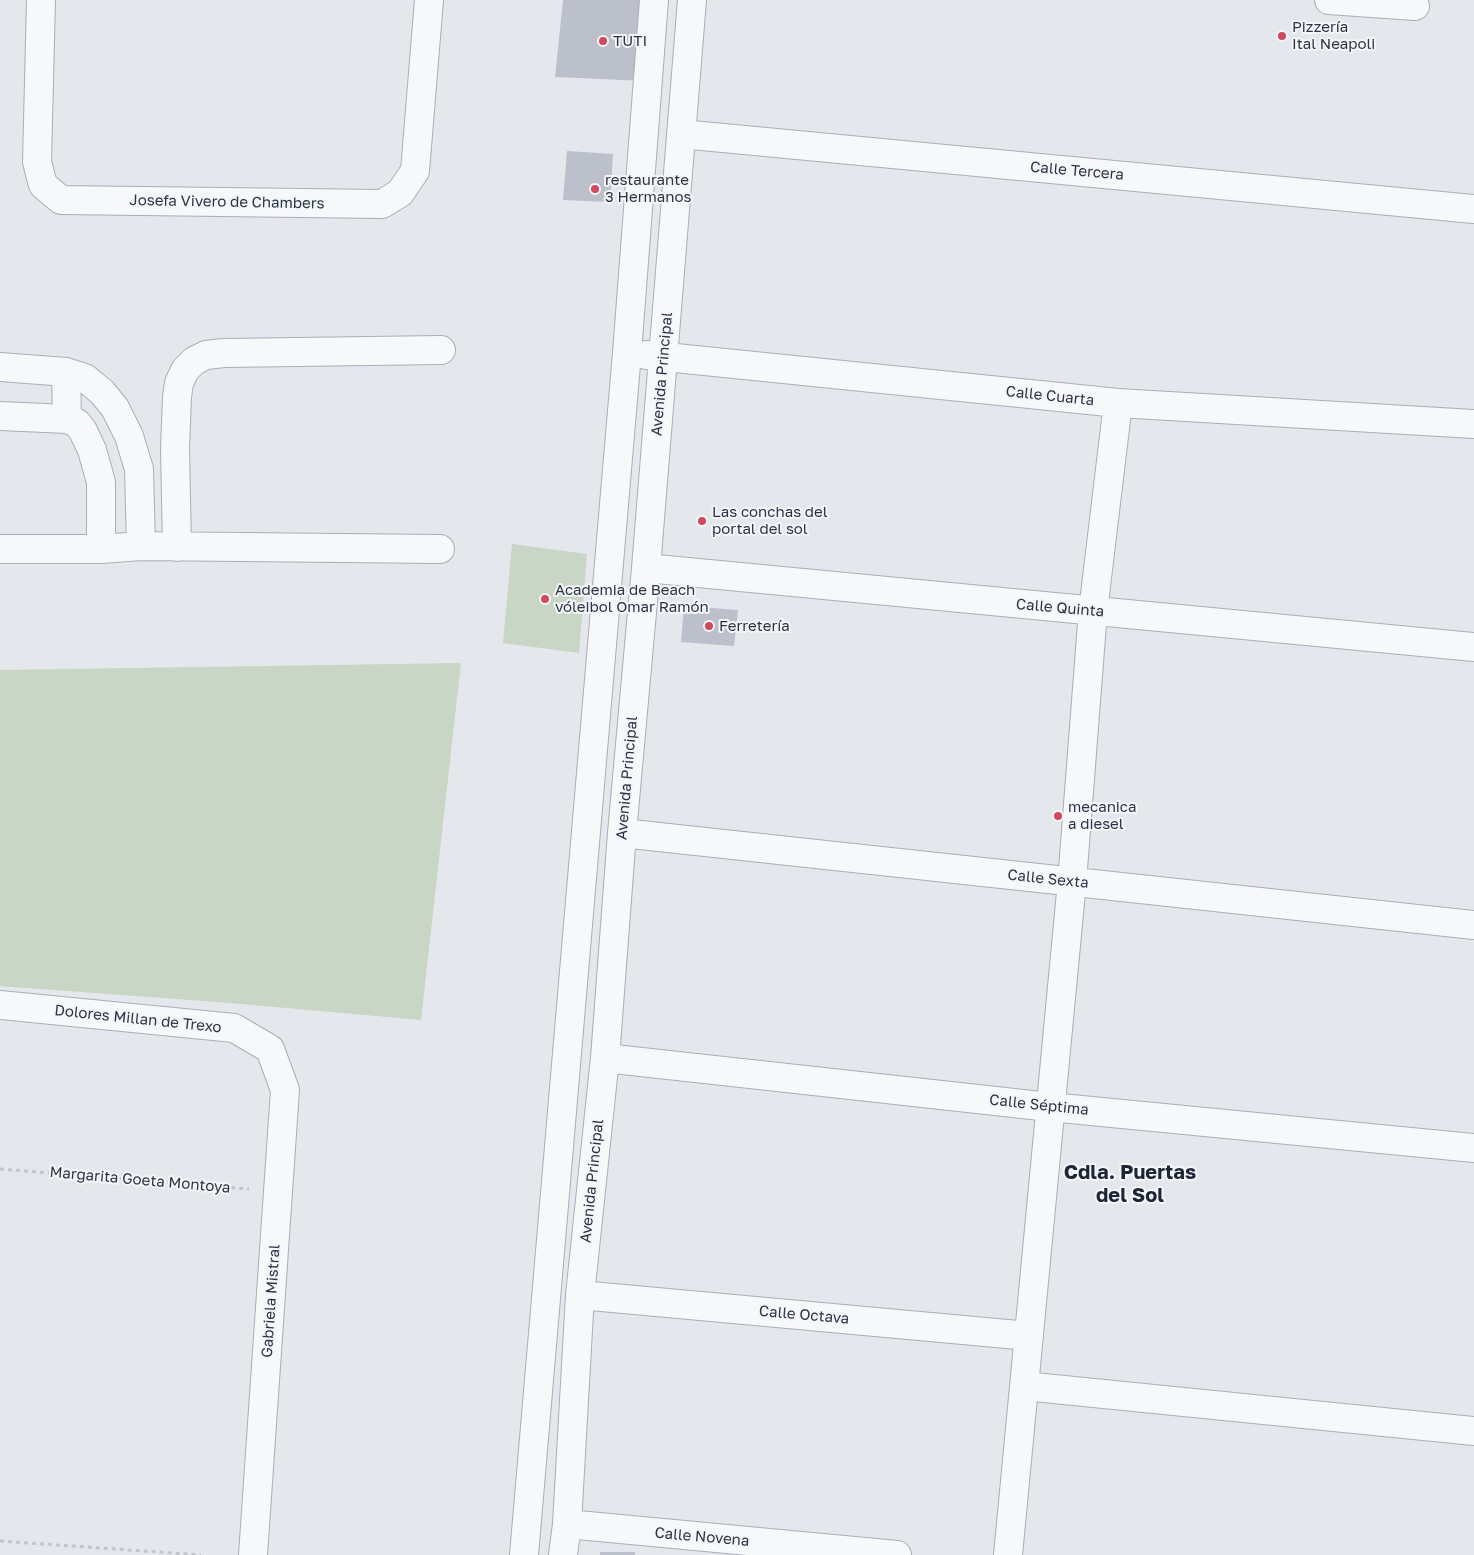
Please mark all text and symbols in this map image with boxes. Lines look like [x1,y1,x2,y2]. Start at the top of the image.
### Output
place label: Pizzería Ital Neapoli [1292,18,1375,53]
marker: Pizzería Ital Neapoli [1276,30,1288,42]
place label: TUTI [613,32,647,50]
marker: TUTI [597,35,609,47]
street label: Calle Tercera [1029,158,1125,184]
place label: restaurante 3 Hermanos [605,171,691,206]
marker: restaurante 3 Hermanos [589,183,601,195]
street label: Josefa Vivero de Chambers [129,191,325,213]
street label: Avenida Principal [648,311,676,437]
street label: Calle Cuarta [1005,382,1095,410]
place label: Las conchas del portal del sol [712,503,828,538]
marker: Las conchas del portal del sol [696,515,708,527]
place label: Academia de Beach vóleibol Omar Ramón [555,581,709,616]
marker: Academia de Beach vóleibol Omar Ramón [539,593,551,605]
street label: Calle Quinta [1015,595,1105,621]
place label: Ferretería [719,617,790,635]
marker: Ferretería [703,620,715,632]
street label: Avenida Principal [613,715,641,841]
place label: mecanica a diesel [1068,798,1137,833]
marker: mecanica a diesel [1052,810,1064,822]
street label: Calle Sexta [1006,866,1090,892]
street label: Dolores Millan de Trexo [54,1001,222,1037]
street label: Calle Séptima [988,1091,1090,1119]
street label: Avenida Principal [577,1118,607,1244]
district label: Cdla. Puertas del Sol [1064,1161,1196,1208]
street label: Margarita Goeta Montoya [49,1163,231,1197]
street label: Gabriela Mistral [258,1244,284,1358]
street label: Calle Octava [758,1302,850,1328]
street label: Calle Novena [654,1524,750,1550]

